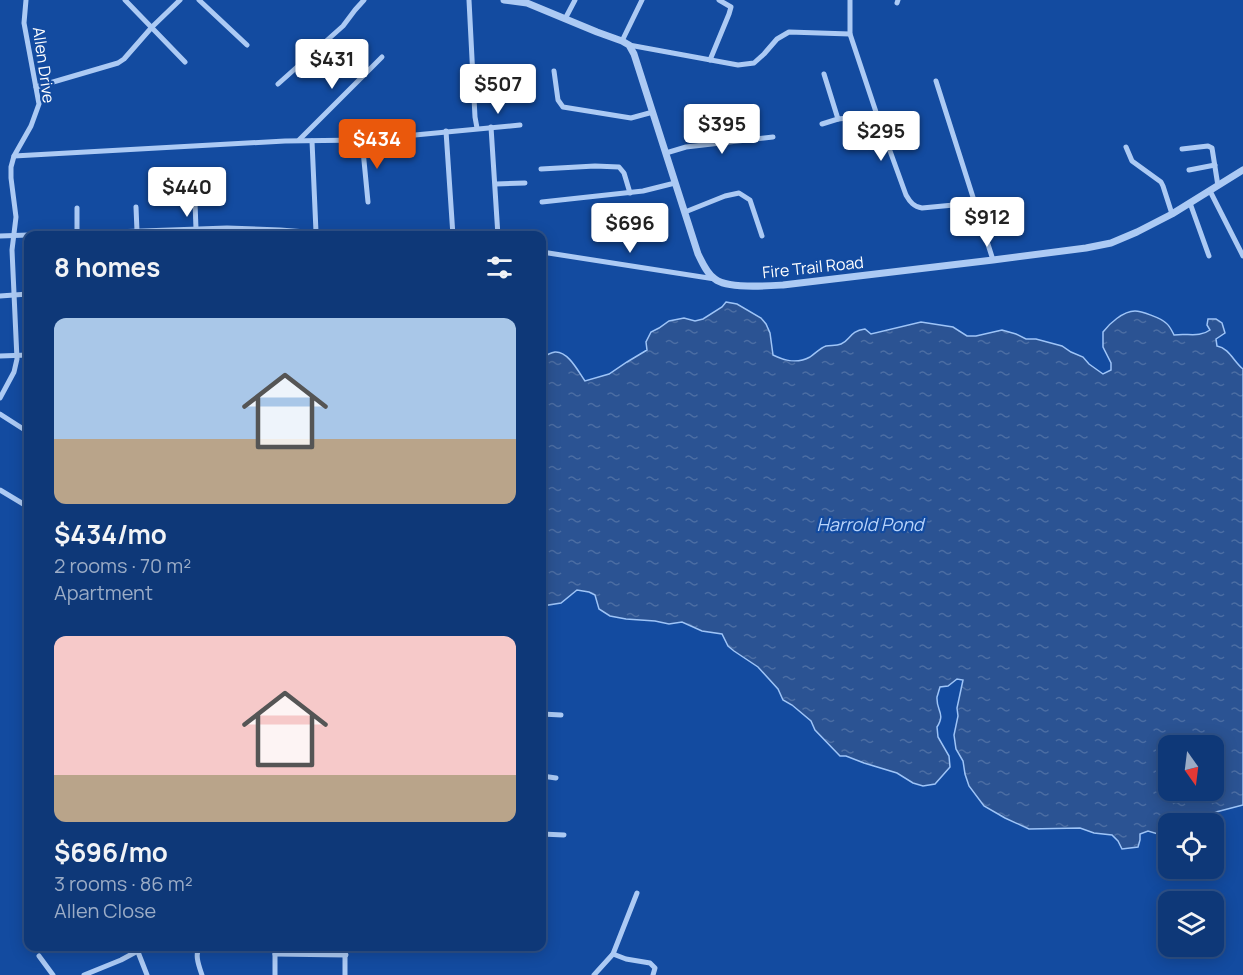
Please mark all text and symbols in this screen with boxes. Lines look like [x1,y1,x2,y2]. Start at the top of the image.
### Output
street label: Allen Drive [28,25,60,105]
pin: $431 [296,39,368,90]
text: $431 [309,45,355,72]
pin: $507 [462,64,534,115]
text: $507 [474,70,522,97]
pin: $395 [686,104,758,155]
text: $395 [698,110,746,137]
pin: $295 [845,111,917,162]
text: $295 [857,117,905,144]
pin: $434 [341,119,413,170]
text: $434 [353,125,401,152]
pin: $440 [151,167,223,218]
text: $440 [162,173,212,200]
pin: $912 [951,197,1023,248]
pin: $696 [594,203,666,254]
text: $912 [964,203,1010,230]
text: $696 [605,209,655,236]
text: 8 homes [54,249,160,285]
icon: filters [483,251,516,284]
street label: Fire Trail Road [761,251,865,283]
icon: home [231,357,339,465]
water label: Harrold Pond [817,512,926,536]
text: $434/mo [54,516,167,552]
text: 2 rooms · 70 m² [54,552,191,579]
text: Apartment [54,579,153,606]
icon: home [231,675,339,783]
north arrow [1158,735,1224,801]
map controls [1158,735,1224,957]
button: locate [1158,813,1224,879]
text: $696/mo [54,834,168,870]
text: 3 rooms · 86 m² [54,870,193,897]
button: layers [1158,891,1224,957]
text: Allen Close [54,897,156,924]

